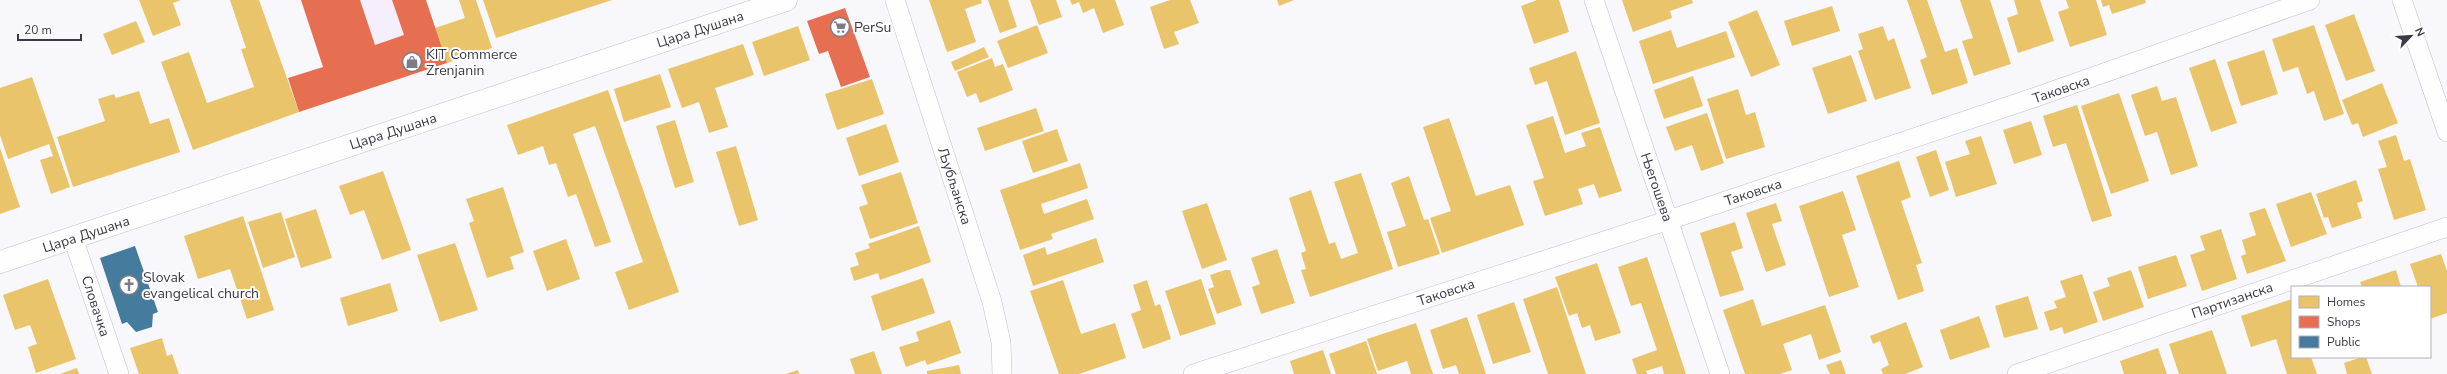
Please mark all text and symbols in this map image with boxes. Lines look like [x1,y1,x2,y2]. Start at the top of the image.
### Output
street label: Цара Душана [654,6,746,52]
scale bar [18,16,81,42]
supermarket icon: PerSu [829,16,851,38]
north arrow [2391,16,2431,56]
place label: PerSu [854,18,891,37]
text: 20 m [24,22,52,38]
text: N [2411,25,2428,39]
place label: KIT Commerce Zrenjanin [426,45,517,80]
shop icon: KIT Commerce Zrenjanin [401,51,423,73]
street label: Таковска [2030,71,2092,108]
street label: Цара Душана [347,108,439,154]
street label: Љубљанска [933,145,976,227]
street label: Његошева [1636,150,1677,224]
street label: Таковска [1722,174,1784,211]
street label: Цара Душана [40,211,132,257]
place label: Slovak evangelical church [143,268,259,303]
street label: Словачка [77,273,114,339]
church icon: Slovak evangelical church [118,274,140,296]
street label: Таковска [1415,274,1477,311]
street label: Партизанска [2189,278,2275,323]
legend [2291,286,2431,358]
text: Homes [2327,294,2365,310]
text: Shops [2327,314,2361,330]
text: Public [2327,334,2361,350]

